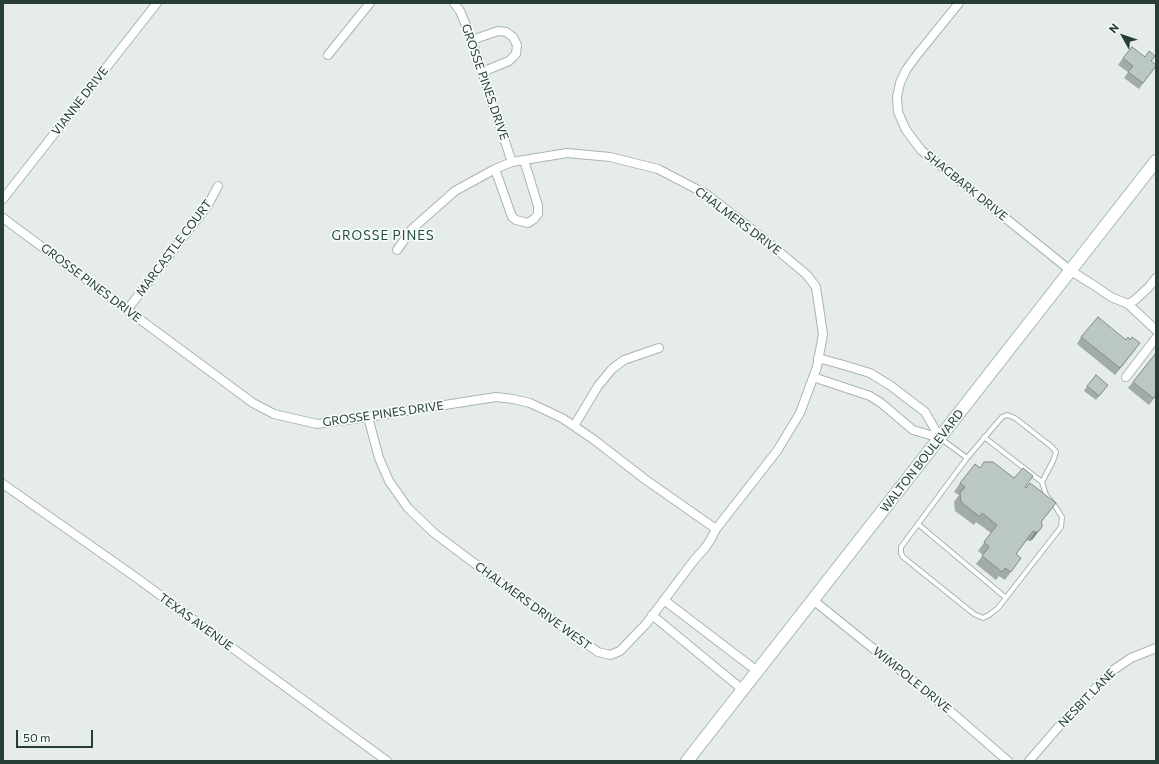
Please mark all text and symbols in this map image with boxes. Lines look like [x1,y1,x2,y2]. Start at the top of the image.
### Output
north arrow [1103,16,1143,56]
text: N [1106,21,1121,35]
street label: GROSSE PINES DRIVE [458,22,512,142]
street label: VIANNE DRIVE [49,64,111,138]
street label: SHAGBARK DRIVE [922,148,1010,224]
street label: CHALMERS DRIVE [692,184,784,258]
street label: MARCASTLE COURT [133,197,215,299]
district label: GROSSE PINES [331,228,435,244]
street label: GROSSE PINES DRIVE [38,241,144,325]
street label: GROSSE PINES DRIVE [322,398,444,430]
street label: WALTON BOULEVARD [877,407,967,515]
street label: CHALMERS DRIVE WEST [472,559,594,653]
street label: TEXAS AVENUE [156,590,236,654]
street label: WIMPOLE DRIVE [870,644,954,716]
street label: NESBIT LANE [1056,666,1118,730]
scale bar [18,722,95,748]
text: 50 m [23,730,51,744]

